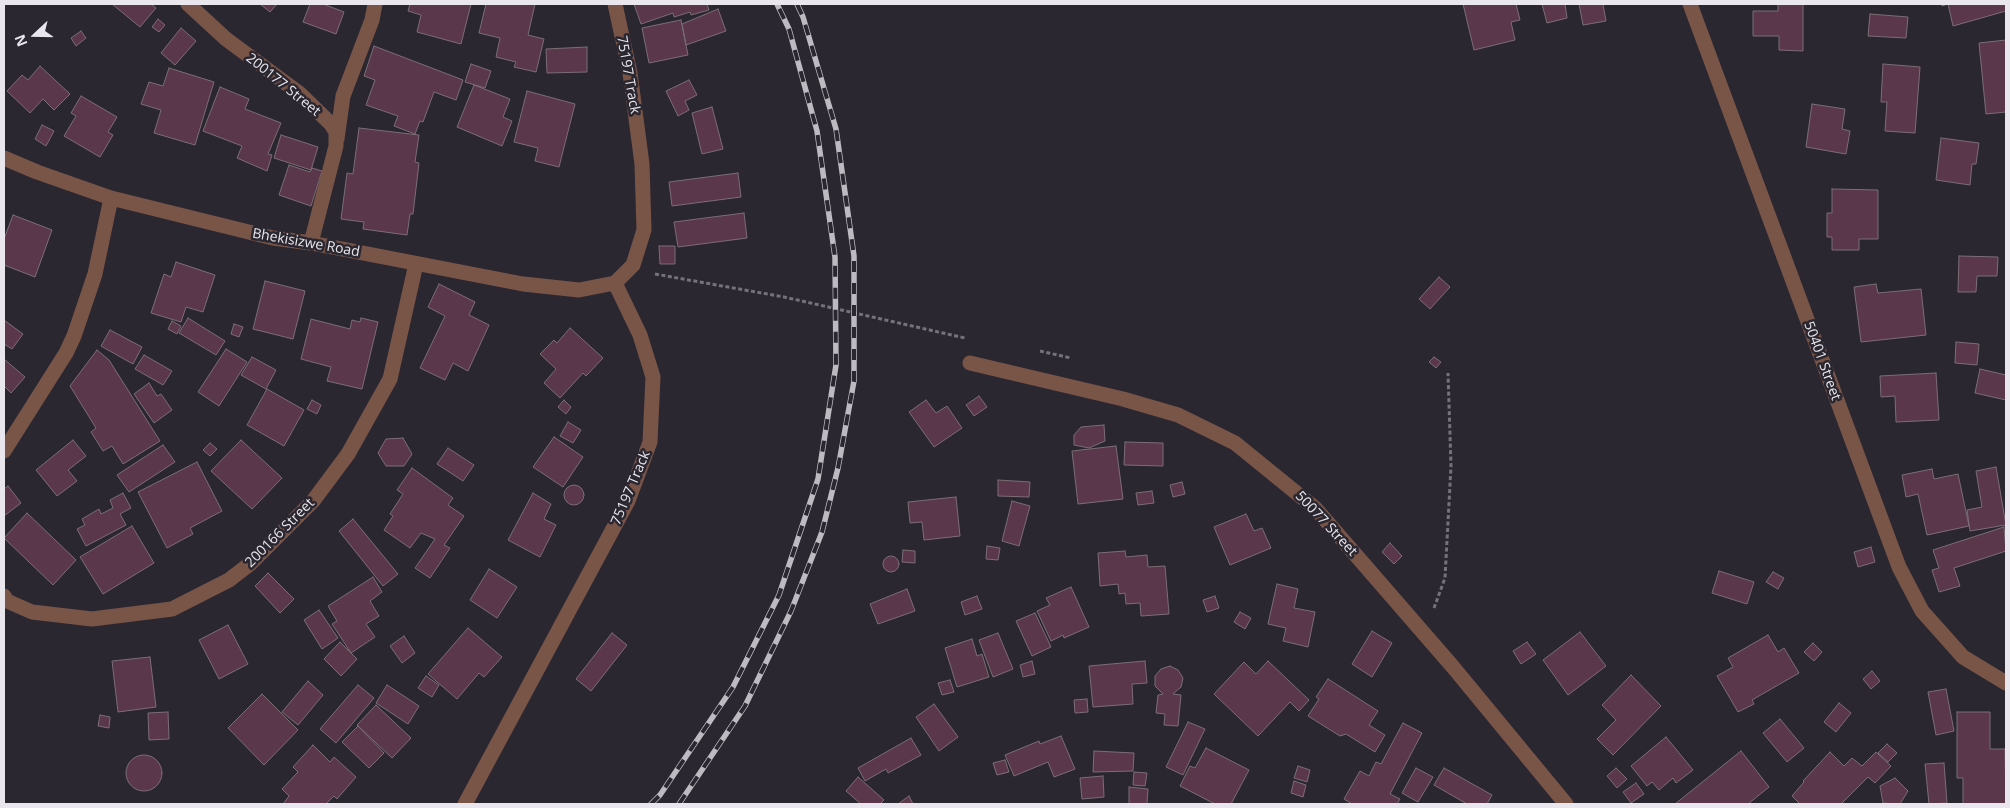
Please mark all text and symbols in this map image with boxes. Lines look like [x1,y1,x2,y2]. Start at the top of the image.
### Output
north arrow [10,10,60,60]
text: N [10,32,31,49]
street label: 75197 Track [613,35,643,115]
street label: 200177 Street [242,50,324,120]
street label: Bhekisizwe Road [251,225,361,261]
street label: 50401 Street [1800,319,1844,403]
street label: 75197 Track [608,448,654,528]
street label: 50077 Street [1292,488,1360,560]
street label: 200166 Street [242,495,318,571]

